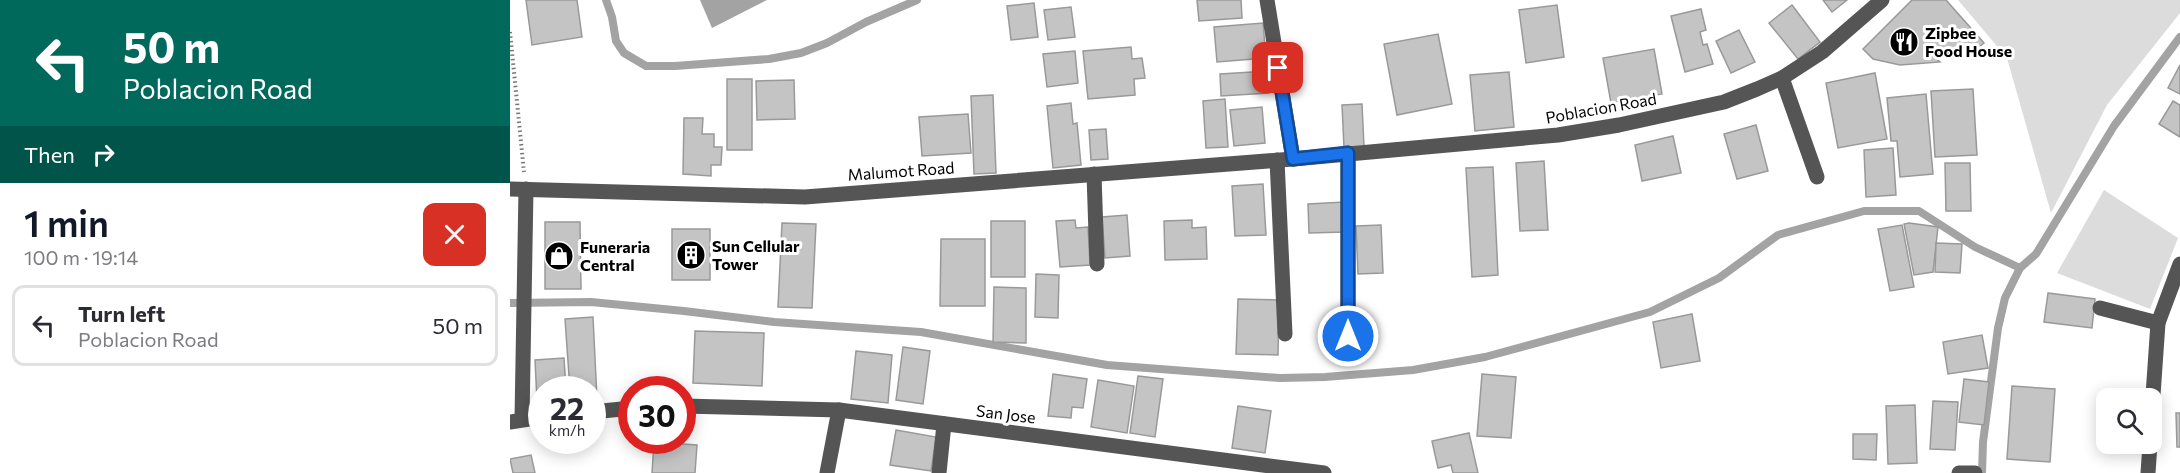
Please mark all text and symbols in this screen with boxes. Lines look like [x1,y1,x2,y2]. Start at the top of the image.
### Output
text: 50 m [123,20,220,72]
place label: Zipbee Food House [1925,23,2012,60]
icon: left [24,24,102,102]
restaurant icon: Zipbee Food House [1888,26,1920,58]
pin [1252,42,1303,93]
icon: arrive [1261,51,1294,84]
text: Poblacion Road [123,72,313,105]
street label: Poblacion Road [1544,88,1658,127]
icon: right [87,138,120,171]
text: Then [24,141,75,168]
street label: Malumot Road [847,157,955,184]
text: 1 min [24,200,109,244]
button: close [423,203,486,266]
place label: Sun Cellular Tower [712,236,800,273]
place label: Funeraria Central [580,237,650,274]
building icon: Sun Cellular Tower [675,239,707,271]
shop icon: Funeraria Central [543,240,575,272]
text: 100 m · 19:14 [24,245,138,269]
text: Turn left [78,300,165,327]
position arrow [1316,304,1380,368]
icon: left [27,309,60,342]
text: 50 m [433,312,483,339]
text: Poblacion Road [78,327,219,351]
speed limit sign: 30 [618,376,696,454]
map controls [2096,388,2162,454]
button: search [2096,388,2162,454]
text: 22 [550,389,584,426]
street label: San Jose [975,400,1037,427]
text: km/h [549,421,585,439]

